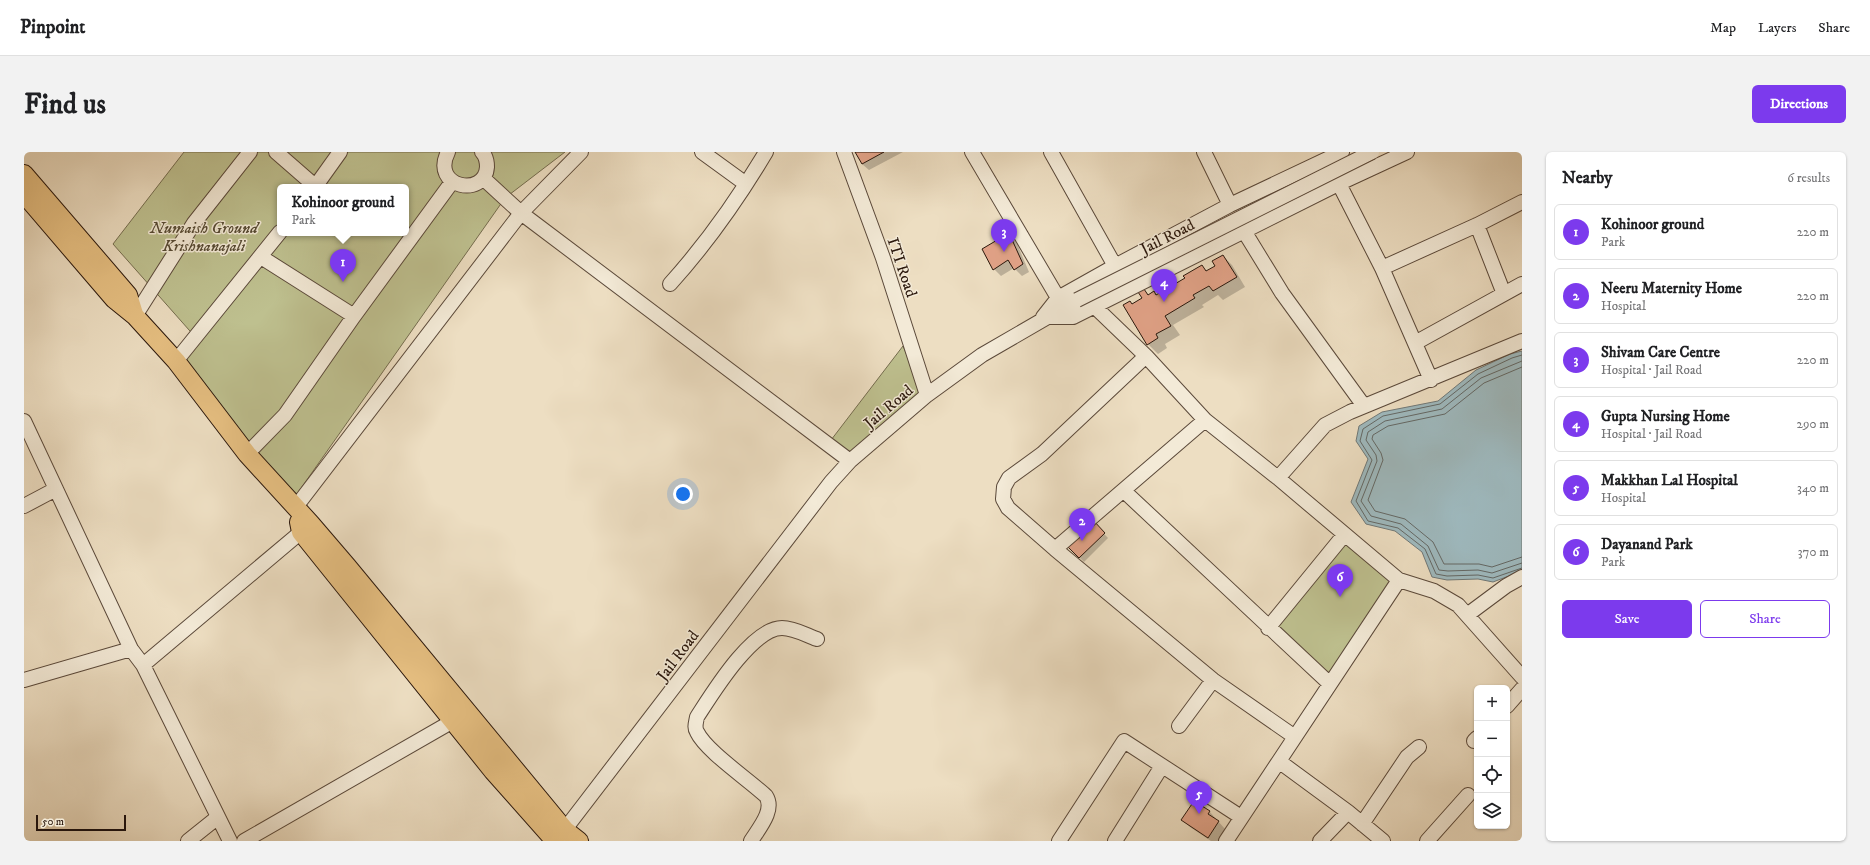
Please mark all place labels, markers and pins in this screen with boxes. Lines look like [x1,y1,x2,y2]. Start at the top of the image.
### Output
pin: 3 [991,219,1017,252]
pin: 1 [330,249,356,282]
pin: 4 [1151,269,1177,302]
pin: 2 [1069,508,1095,541]
pin: 6 [1327,564,1353,597]
pin: 5 [1186,781,1212,814]

